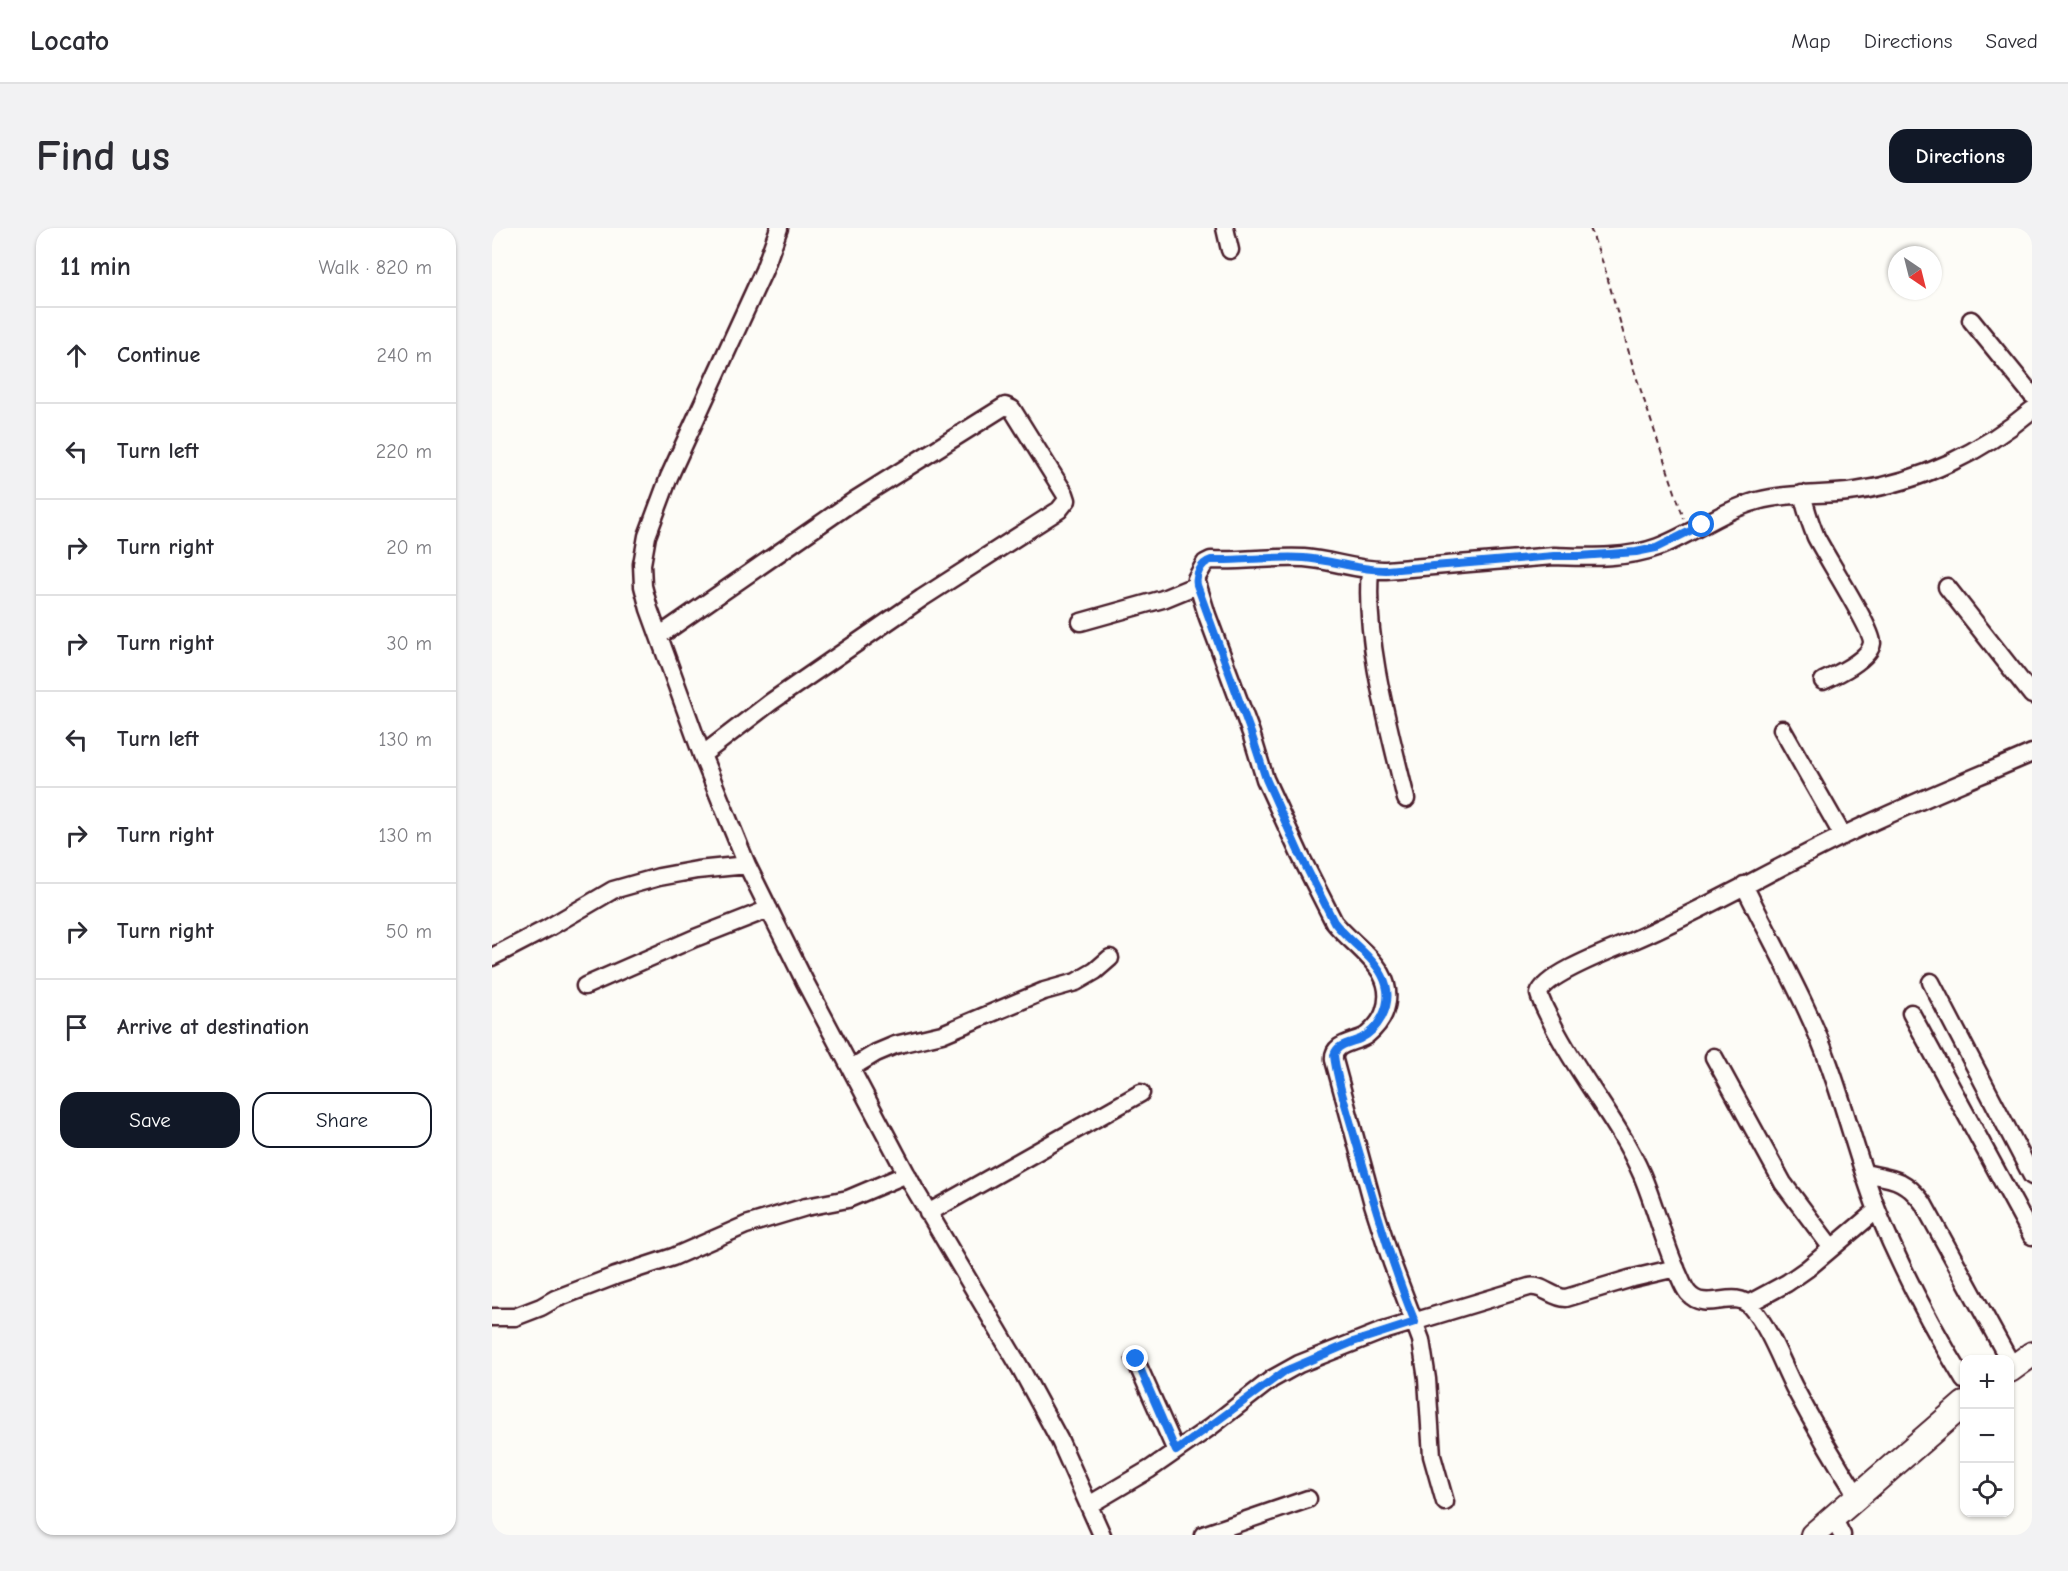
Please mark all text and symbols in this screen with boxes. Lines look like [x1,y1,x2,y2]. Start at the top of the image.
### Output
text: Locato [30,25,109,57]
text: Map [1791,29,1831,53]
text: Directions [1864,29,1953,53]
text: Saved [1986,29,2038,53]
button: Directions [1889,129,2032,183]
text: Find us [36,132,170,181]
north arrow [1888,246,1942,300]
text: 11 min [60,252,131,282]
text: Walk · 820 m [319,256,432,279]
icon: ahead [60,339,93,372]
text: Continue [117,342,200,368]
text: 240 m [377,344,432,367]
icon: left [60,435,93,468]
text: Turn left [117,438,199,464]
text: 220 m [376,440,432,463]
route start [1688,511,1714,537]
icon: right [60,531,93,564]
text: Turn right [117,534,214,560]
text: 20 m [386,536,432,559]
icon: right [60,627,93,660]
text: Turn right [117,630,214,656]
text: 30 m [386,632,432,655]
icon: left [60,723,93,756]
text: Turn left [117,726,199,752]
text: 130 m [379,728,432,751]
icon: right [60,819,93,852]
text: Turn right [117,822,214,848]
text: 130 m [379,824,432,847]
icon: right [60,915,93,948]
text: Turn right [117,918,214,944]
text: 50 m [386,920,432,943]
icon: arrive [60,1011,93,1044]
text: Arrive at destination [117,1014,309,1040]
button: Save [60,1092,240,1148]
button: Share [252,1092,432,1148]
route end [1122,1345,1148,1371]
map controls [1960,1355,2014,1517]
button: + [1960,1355,2014,1409]
button: − [1960,1409,2014,1463]
button: locate [1960,1463,2014,1517]

